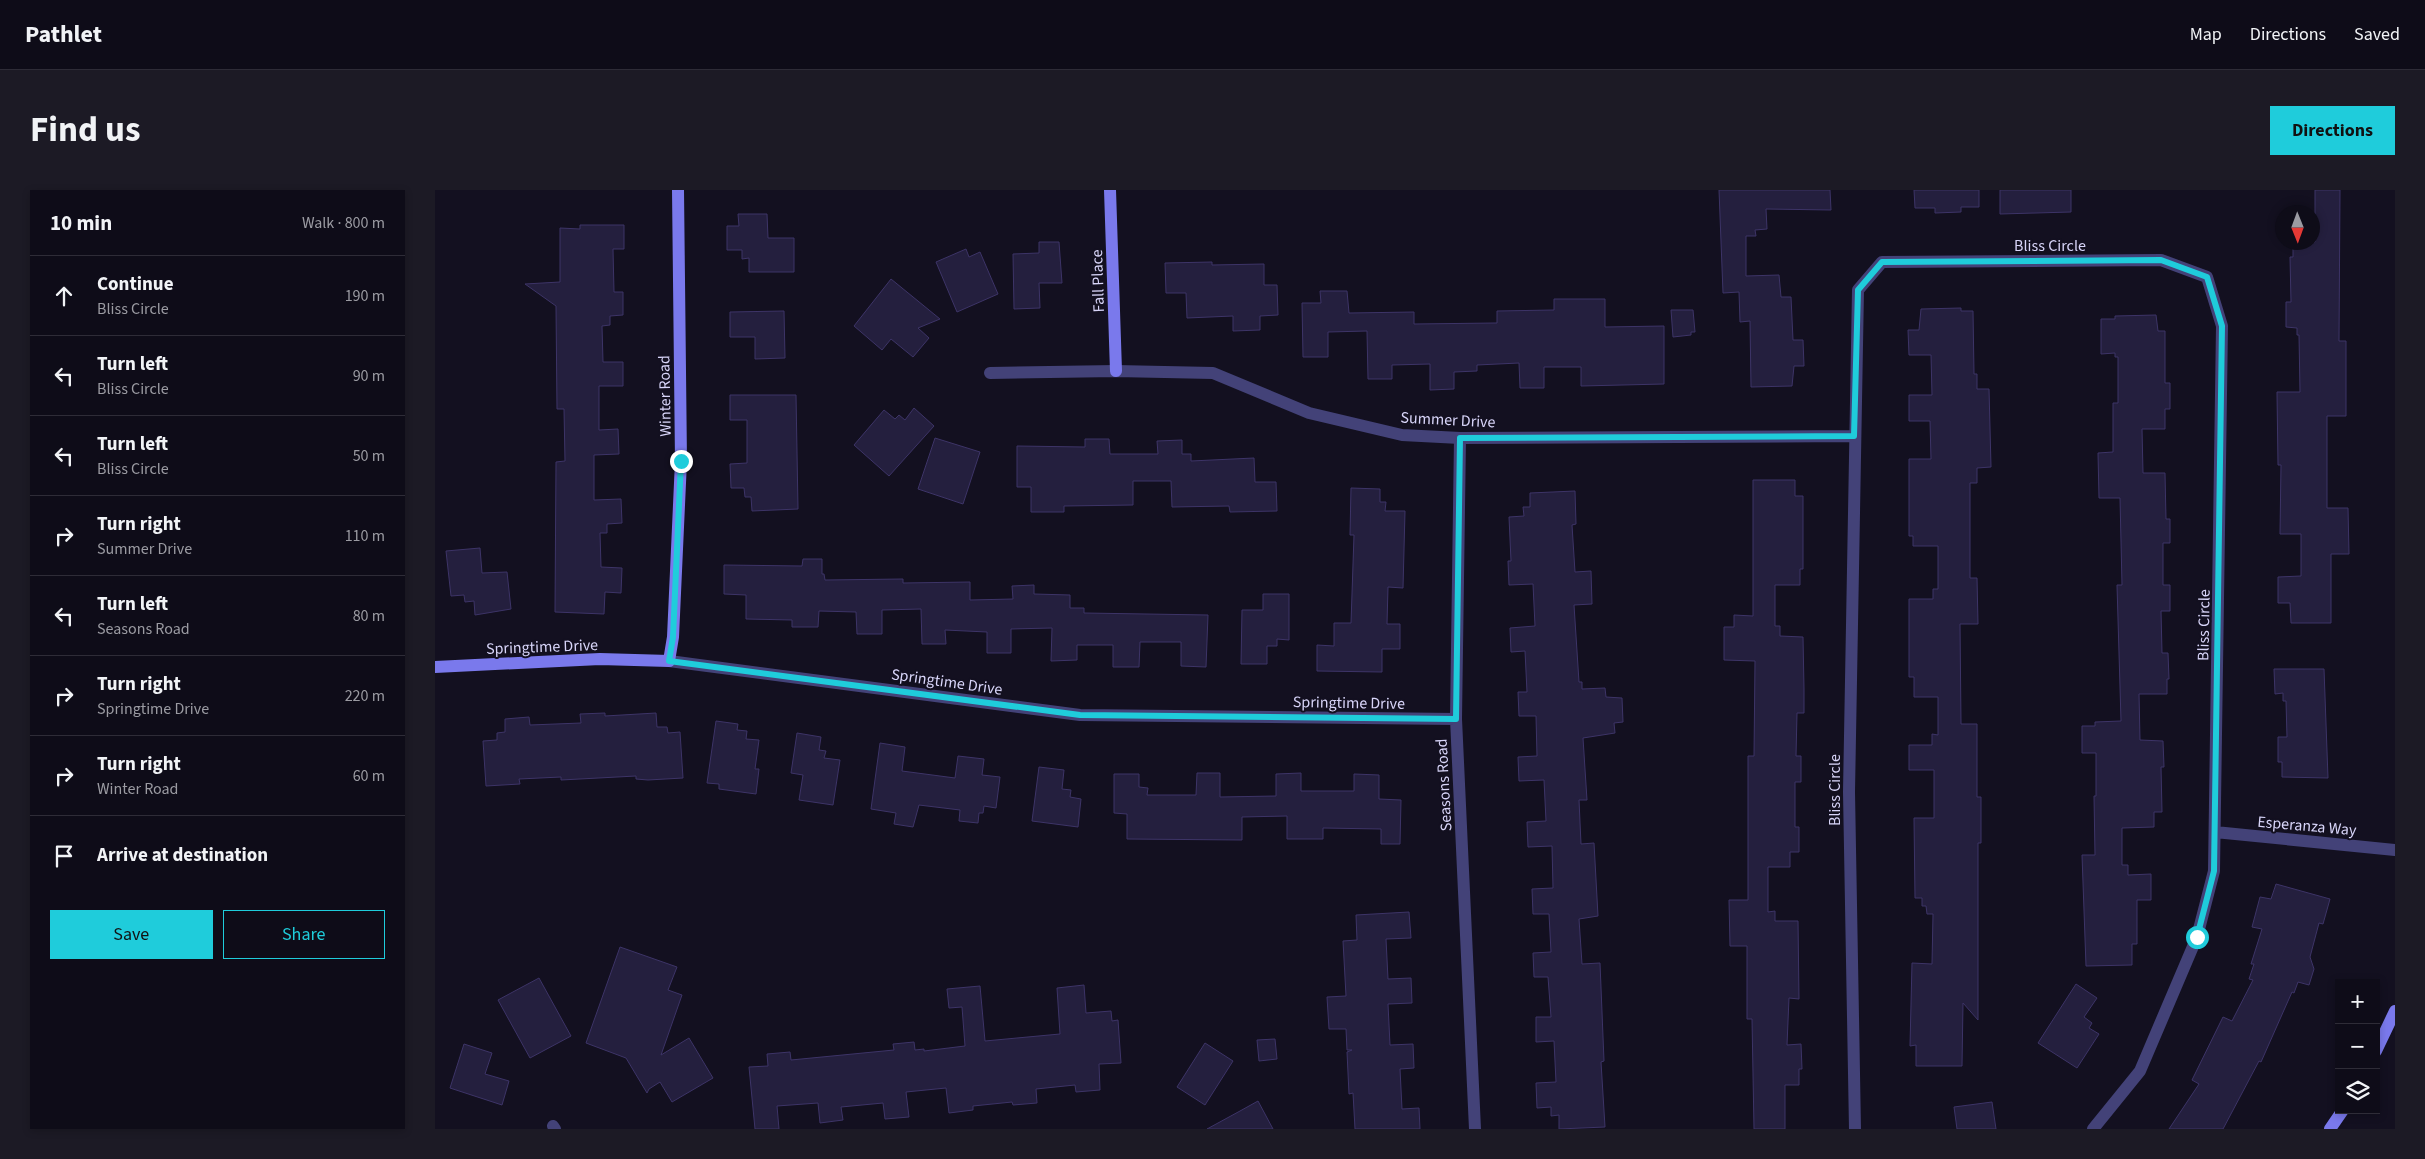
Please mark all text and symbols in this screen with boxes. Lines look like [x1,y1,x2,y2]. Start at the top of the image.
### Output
text: Pathlet [25,17,102,52]
text: Map [2190,22,2222,47]
text: Directions [2250,22,2326,47]
text: Saved [2354,22,2400,47]
text: Find us [30,105,140,155]
button: Directions [2270,106,2395,155]
north arrow [2275,205,2320,250]
text: 10 min [50,208,112,238]
text: Walk · 800 m [302,212,385,234]
street label: Bliss Circle [2014,235,2086,257]
street label: Fall Place [1086,249,1110,313]
text: Continue [97,271,174,298]
icon: ahead [50,282,78,310]
text: 190 m [345,285,385,307]
text: Bliss Circle [97,298,169,320]
text: Turn left [97,351,168,378]
street label: Winter Road [653,355,677,437]
icon: left [50,362,78,390]
text: 90 m [353,365,385,387]
text: Bliss Circle [97,378,169,400]
street label: Summer Drive [1400,407,1496,433]
text: Turn left [97,431,168,458]
icon: left [50,442,78,470]
text: 50 m [353,445,385,467]
route end [670,450,693,473]
text: Bliss Circle [97,458,169,480]
text: Turn right [97,511,181,538]
icon: right [50,522,78,550]
text: 110 m [345,525,385,547]
text: Summer Drive [97,538,192,560]
street label: Bliss Circle [2192,589,2216,661]
text: Turn left [97,591,168,618]
icon: left [50,602,78,630]
text: 80 m [353,605,385,627]
text: Seasons Road [97,618,190,640]
street label: Springtime Drive [486,634,599,660]
street label: Springtime Drive [890,663,1004,701]
text: Turn right [97,671,181,698]
icon: right [50,682,78,710]
text: 220 m [345,685,385,707]
street label: Springtime Drive [1293,691,1405,715]
text: Springtime Drive [97,698,209,720]
street label: Seasons Road [1431,738,1457,832]
text: Turn right [97,751,181,778]
street label: Bliss Circle [1824,754,1846,826]
icon: right [50,762,78,790]
text: 60 m [353,765,385,787]
text: Winter Road [97,778,178,800]
street label: Esperanza Way [2256,811,2358,841]
icon: arrive [50,842,78,870]
text: Arrive at destination [97,842,268,869]
button: Save [50,910,213,959]
button: Share [223,910,385,959]
route start [2186,926,2209,949]
map controls [2335,979,2380,1114]
button: + [2335,979,2380,1024]
button: − [2335,1024,2380,1069]
button: layers [2335,1069,2380,1114]

